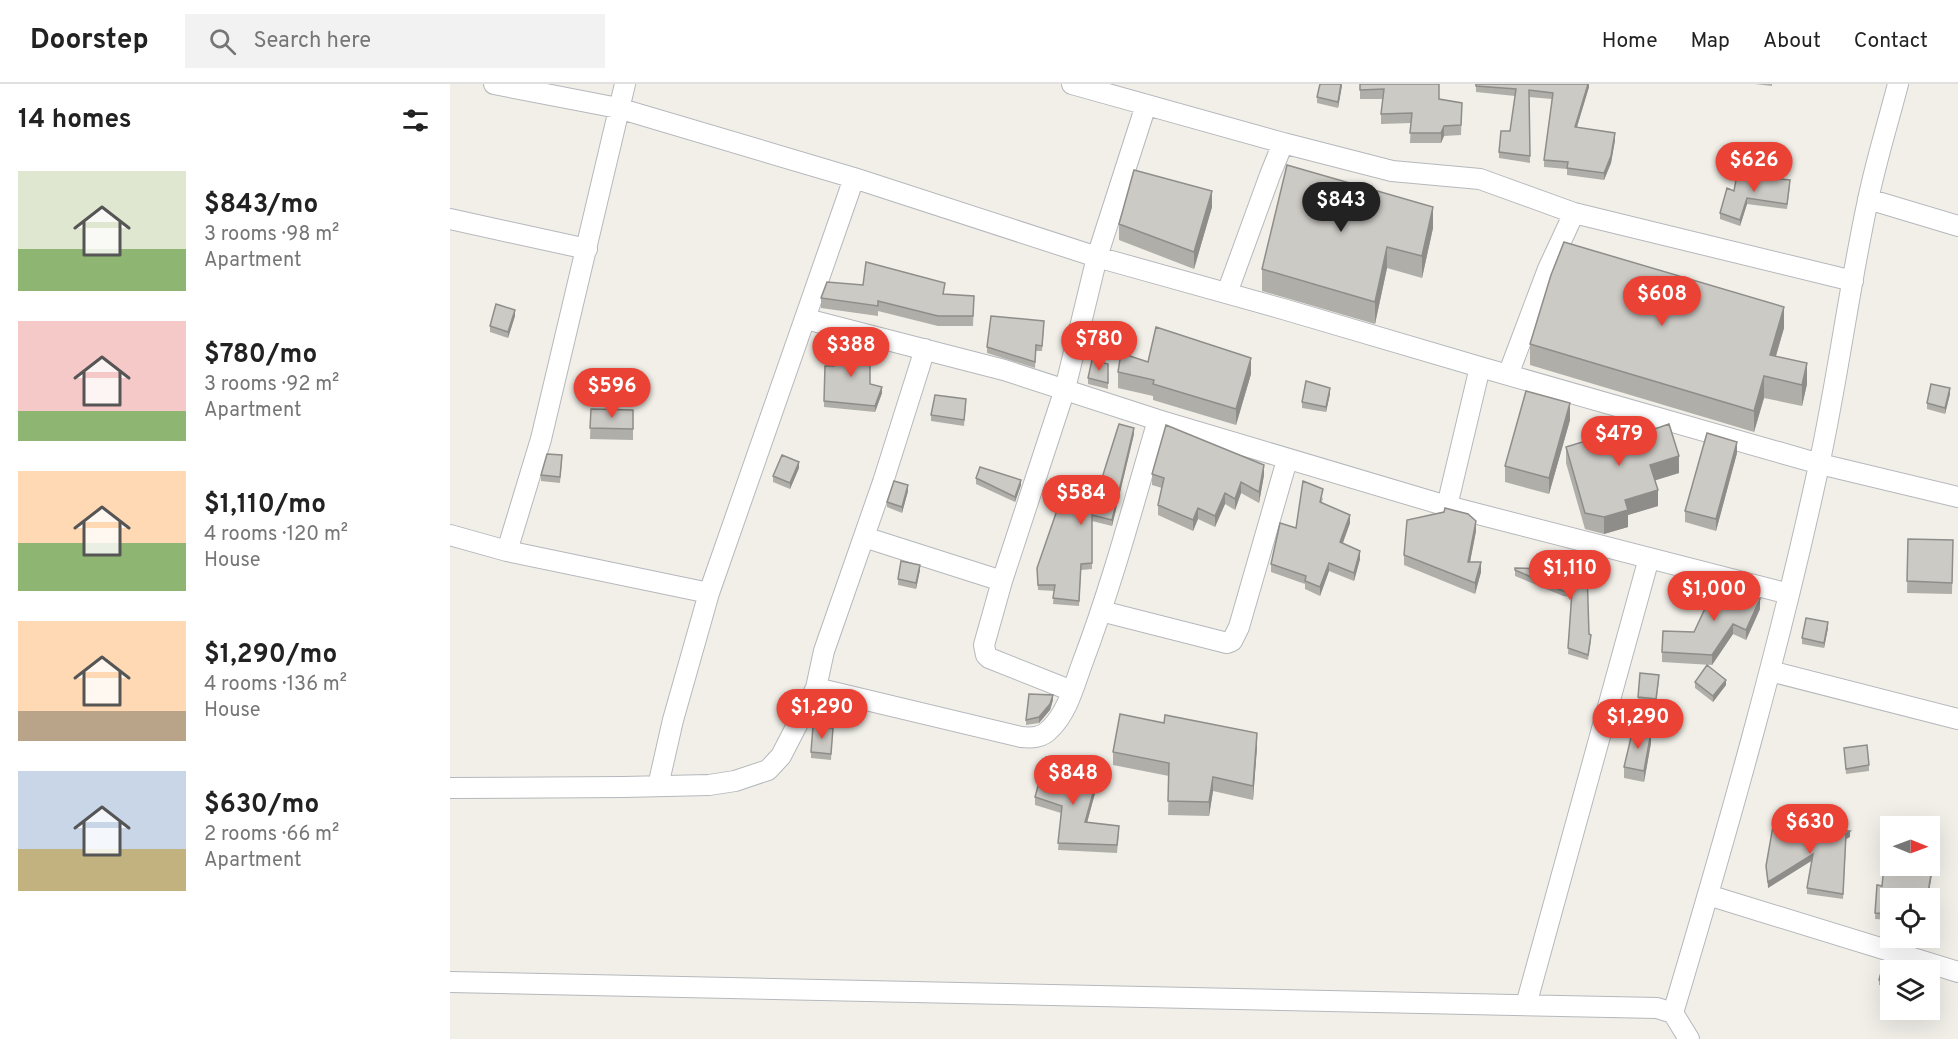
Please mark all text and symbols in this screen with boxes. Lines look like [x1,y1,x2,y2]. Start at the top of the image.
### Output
search box [185,14,605,68]
text: Doorstep [30,23,149,59]
icon: search [206,25,239,58]
text: Search here [254,28,371,55]
text: Home [1602,28,1658,55]
text: Map [1691,28,1730,55]
text: About [1763,28,1821,55]
text: Contact [1854,28,1928,55]
text: 14 homes [18,104,132,137]
icon: filters [399,104,432,137]
pin: $626 [1718,142,1790,193]
text: $626 [1730,148,1778,174]
pin: $843 [1305,182,1377,233]
text: $843 [1316,188,1366,214]
text: $843/mo [204,189,318,222]
icon: home [66,195,138,267]
text: 3 rooms · 98 m² [204,222,339,248]
text: Apartment [204,248,302,274]
pin: $608 [1626,276,1698,327]
text: $608 [1637,282,1687,308]
pin: $780 [1063,321,1135,372]
pin: $388 [815,327,887,378]
text: $780 [1075,327,1123,353]
text: $388 [826,333,876,359]
text: $780/mo [204,339,317,372]
icon: home [66,345,138,417]
pin: $596 [576,368,648,419]
text: 3 rooms · 92 m² [204,372,339,398]
text: $596 [588,374,636,400]
text: Apartment [204,398,302,424]
pin: $479 [1583,416,1655,467]
text: $479 [1595,422,1643,448]
pin: $584 [1045,475,1117,526]
text: $584 [1056,481,1106,507]
text: $1,110/mo [204,489,326,522]
icon: home [66,495,138,567]
text: 4 rooms · 120 m² [204,522,348,548]
text: House [204,548,260,574]
pin: $1,110 [1521,550,1619,601]
text: $1,110 [1543,556,1597,582]
pin: $1,000 [1665,571,1763,622]
text: $1,000 [1682,577,1746,603]
text: $1,290/mo [204,639,337,672]
icon: home [66,645,138,717]
text: 4 rooms · 136 m² [204,672,347,698]
pin: $1,290 [773,689,871,740]
text: $1,290 [791,695,854,721]
text: House [204,698,260,724]
pin: $1,290 [1589,699,1687,750]
text: $1,290 [1607,705,1670,731]
pin: $848 [1037,755,1109,806]
text: $848 [1048,761,1098,787]
text: $630/mo [204,789,319,822]
icon: home [66,795,138,867]
pin: $630 [1774,804,1846,855]
text: $630 [1785,810,1835,836]
north arrow [1880,816,1940,876]
map controls [1880,816,1940,1020]
text: 2 rooms · 66 m² [204,822,339,848]
text: Apartment [204,848,302,874]
button: locate [1880,888,1940,948]
button: layers [1880,960,1940,1020]

